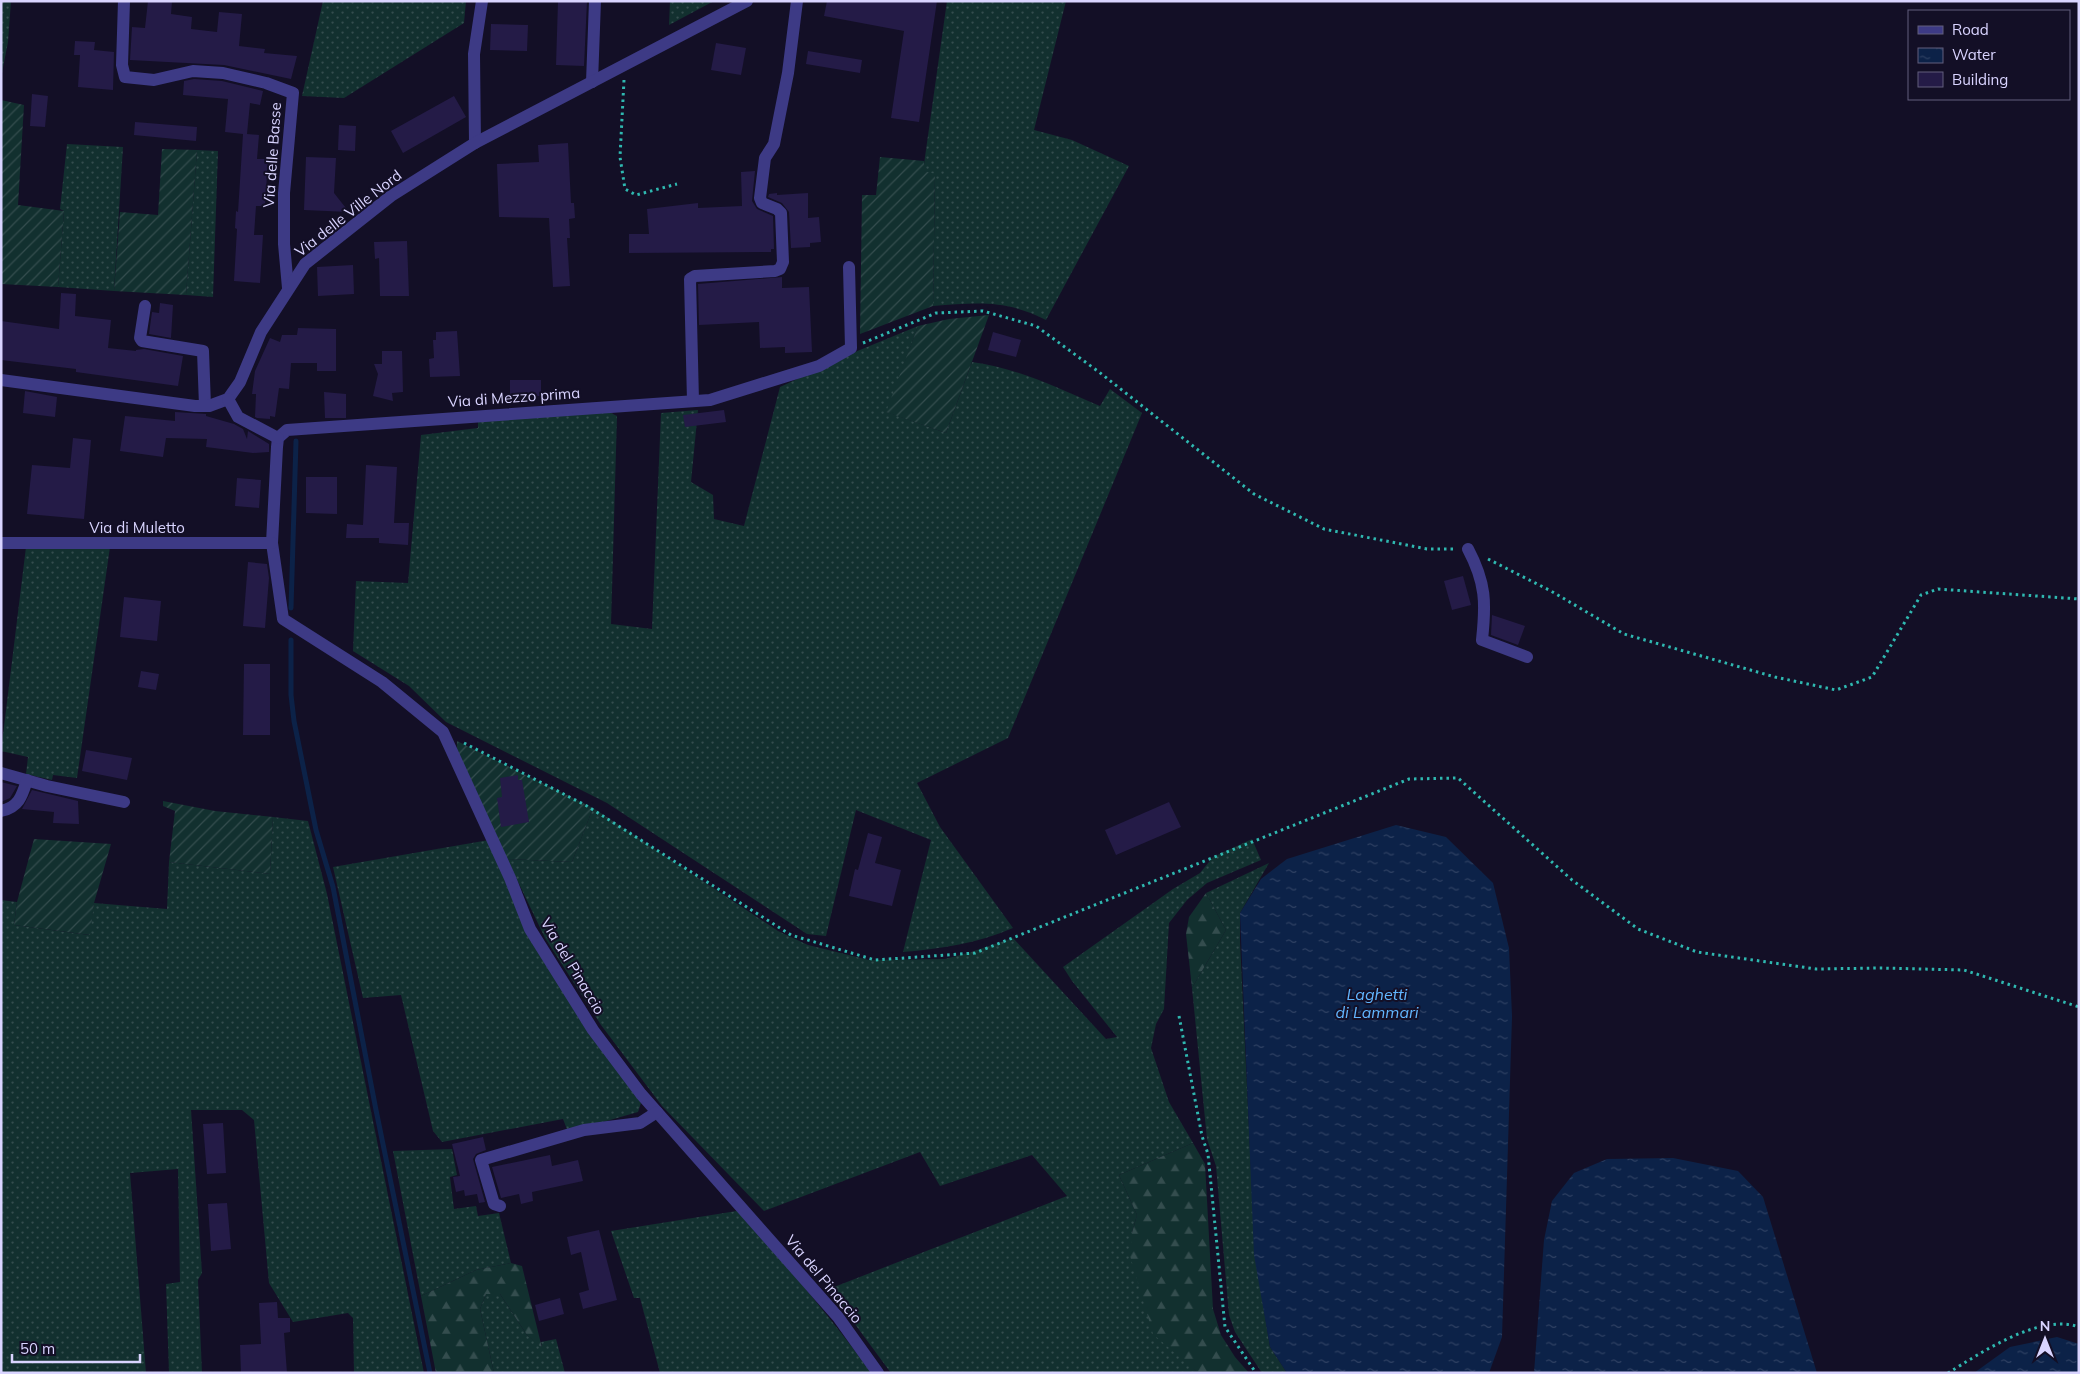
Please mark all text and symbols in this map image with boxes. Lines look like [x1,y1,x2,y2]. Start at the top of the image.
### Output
legend [1908,10,2070,100]
text: Road [1952,20,1989,39]
text: Water [1952,45,1996,64]
text: Building [1952,70,2008,89]
street label: Via delle Basse [259,102,285,208]
street label: Via delle Ville Nord [291,165,405,261]
street label: Via di Mezzo prima [447,383,581,411]
street label: Via di Muletto [89,518,185,537]
street label: Via del Pinaccio [537,914,609,1018]
water label: Laghetti di Lammari [1335,984,1419,1022]
street label: Via del Pinaccio [782,1231,866,1327]
north arrow [2020,1314,2070,1364]
text: N [2040,1317,2050,1335]
scale bar [12,1332,140,1364]
text: 50 m [20,1339,55,1358]

